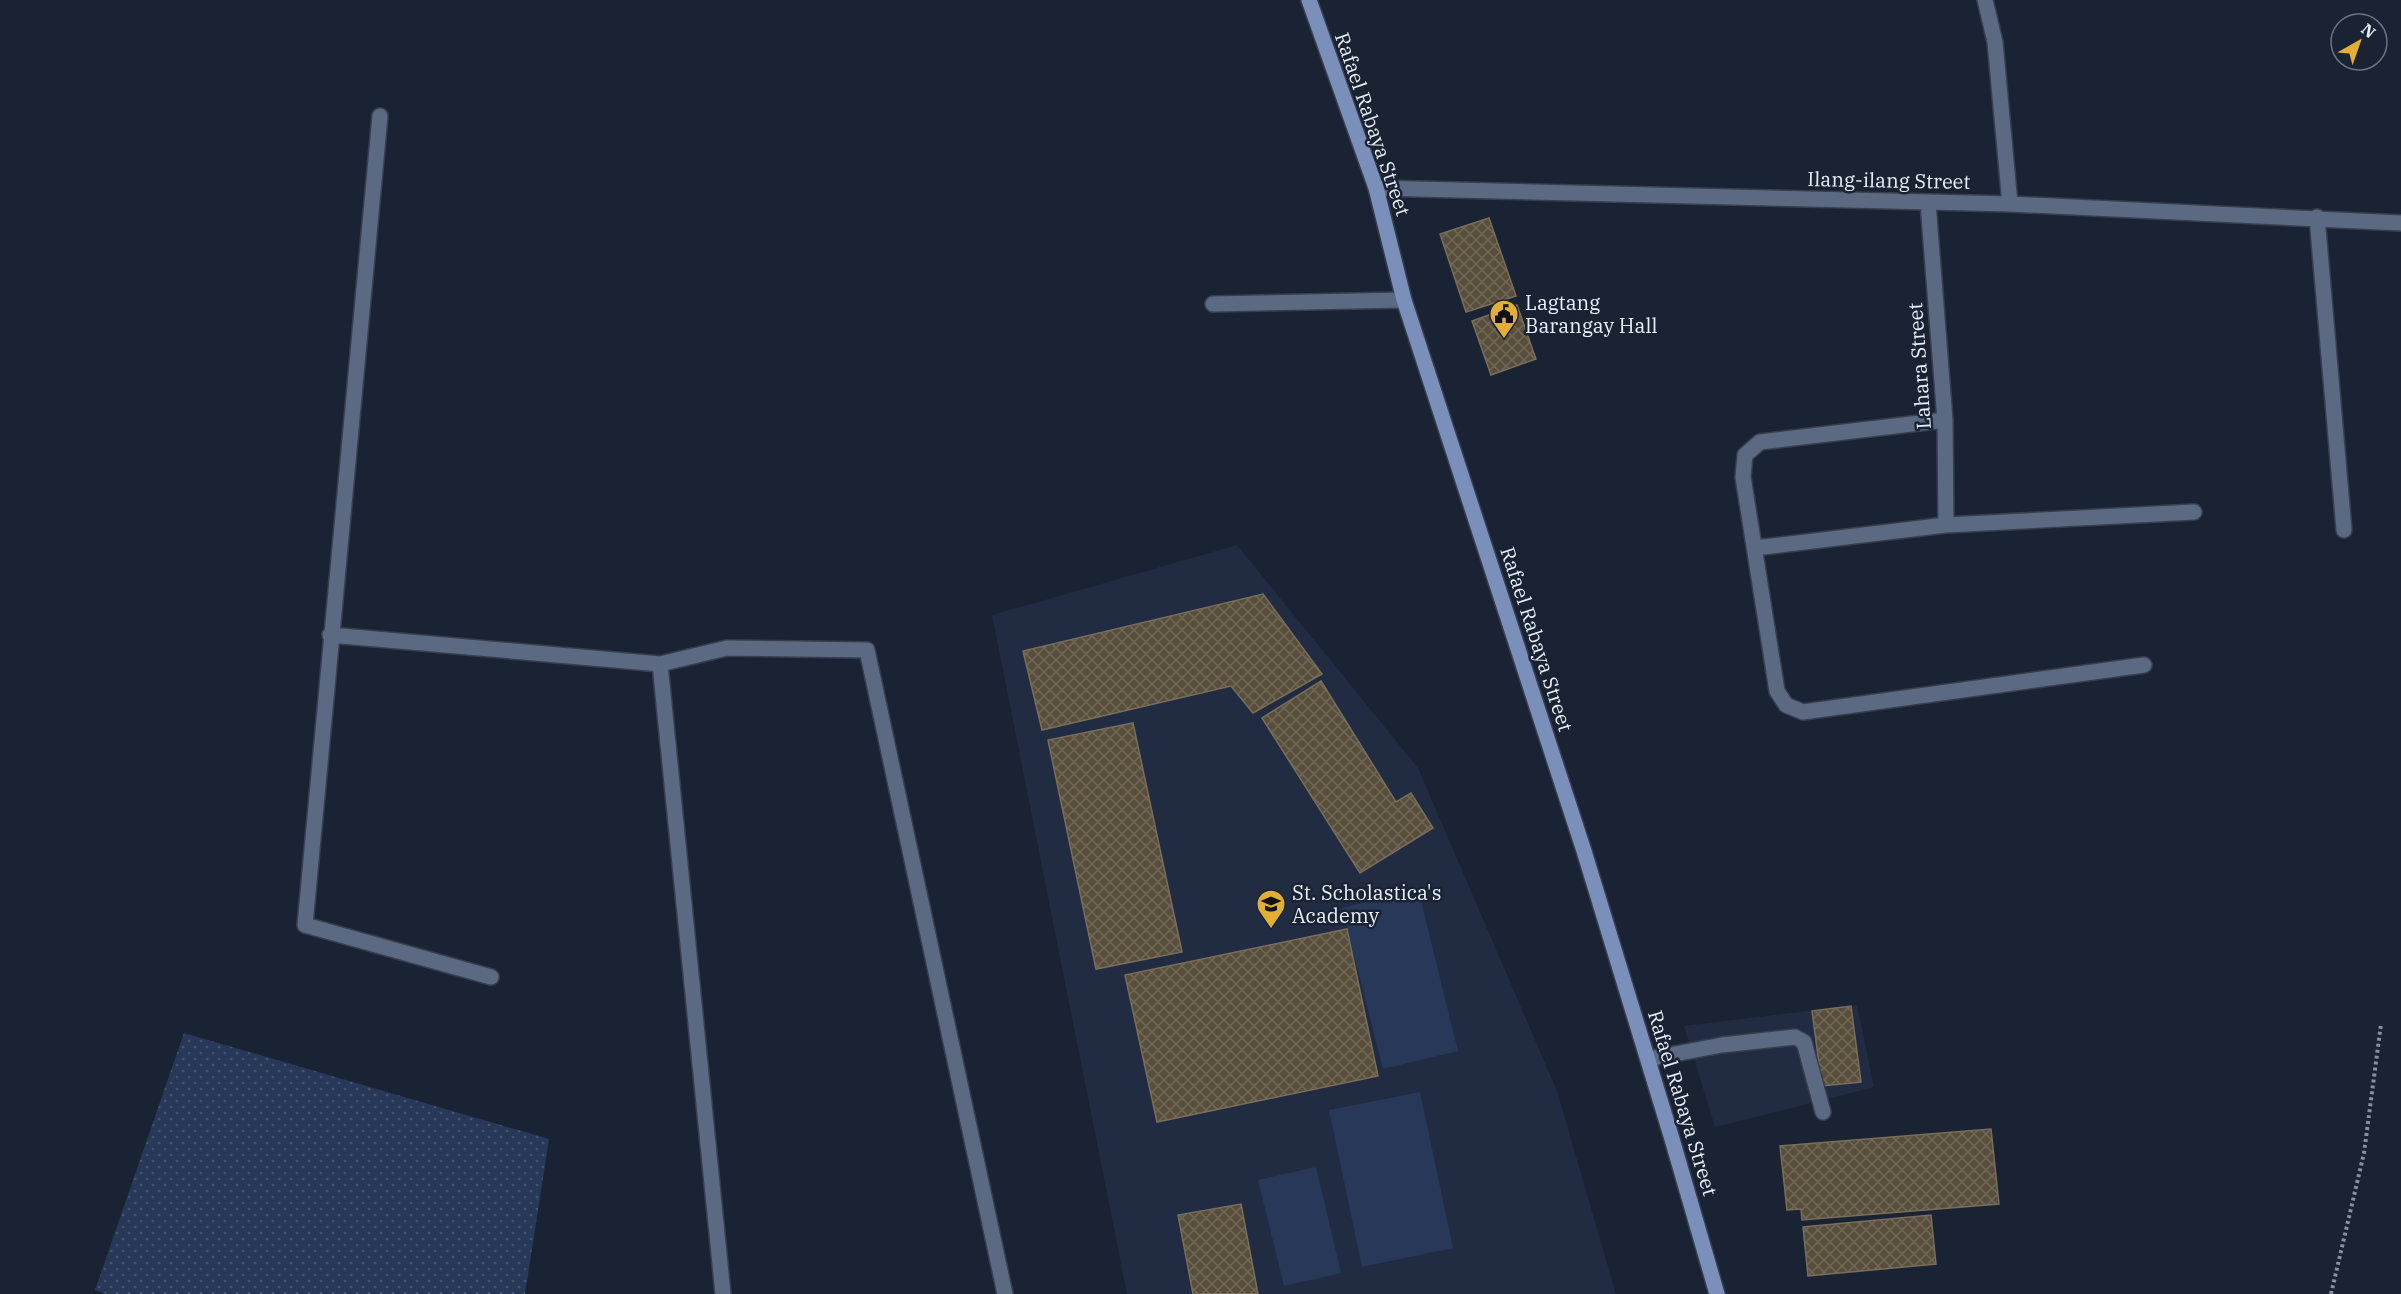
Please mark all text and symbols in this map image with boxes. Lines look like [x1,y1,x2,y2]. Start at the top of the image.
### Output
north arrow [2329,12,2389,72]
text: N [2357,19,2380,42]
street label: Rafael Rabaya Street [1329,29,1417,219]
street label: Ilang-ilang Street [1807,165,1971,195]
place label: Lagtang Barangay Hall [1525,289,1657,339]
public building icon: Lagtang Barangay Hall [1488,298,1520,340]
street label: Lahara Street [1901,302,1937,430]
street label: Rafael Rabaya Street [1494,543,1580,735]
place label: St. Scholastica's Academy [1292,879,1441,929]
school or university icon: St. Scholastica's Academy [1255,888,1287,930]
street label: Rafael Rabaya Street [1642,1007,1724,1199]

